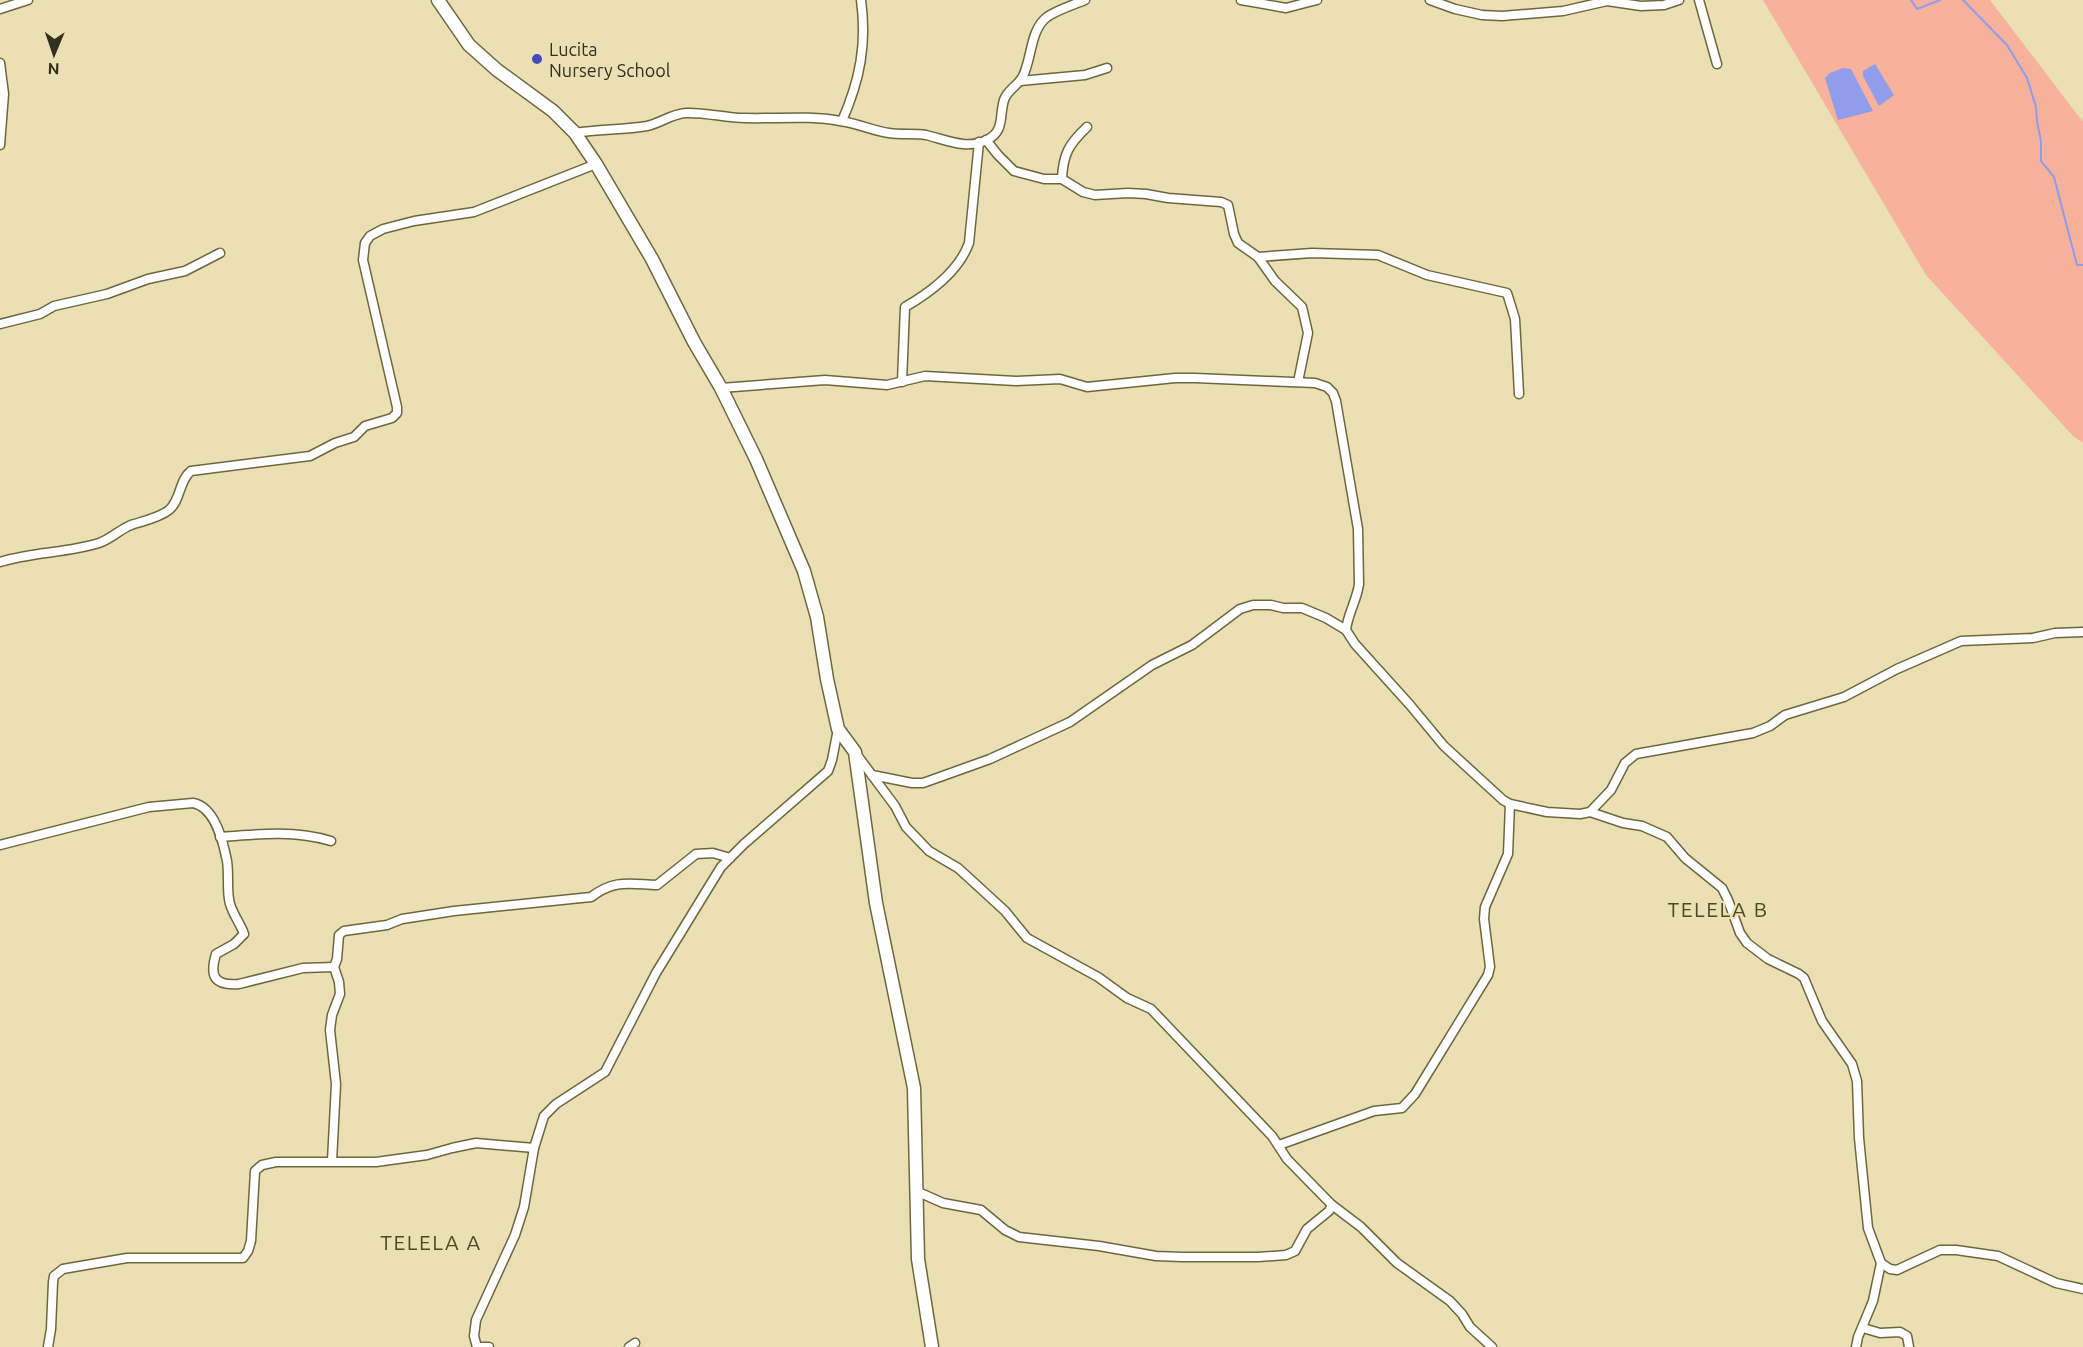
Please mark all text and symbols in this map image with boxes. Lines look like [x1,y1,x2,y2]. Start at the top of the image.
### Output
north arrow [24,24,84,84]
place label: Lucita Nursery School [549,39,671,80]
marker: Lucita Nursery School [530,52,544,66]
text: N [47,60,60,78]
district label: TELELA B [1668,897,1769,921]
district label: TELELA A [380,1230,482,1254]

